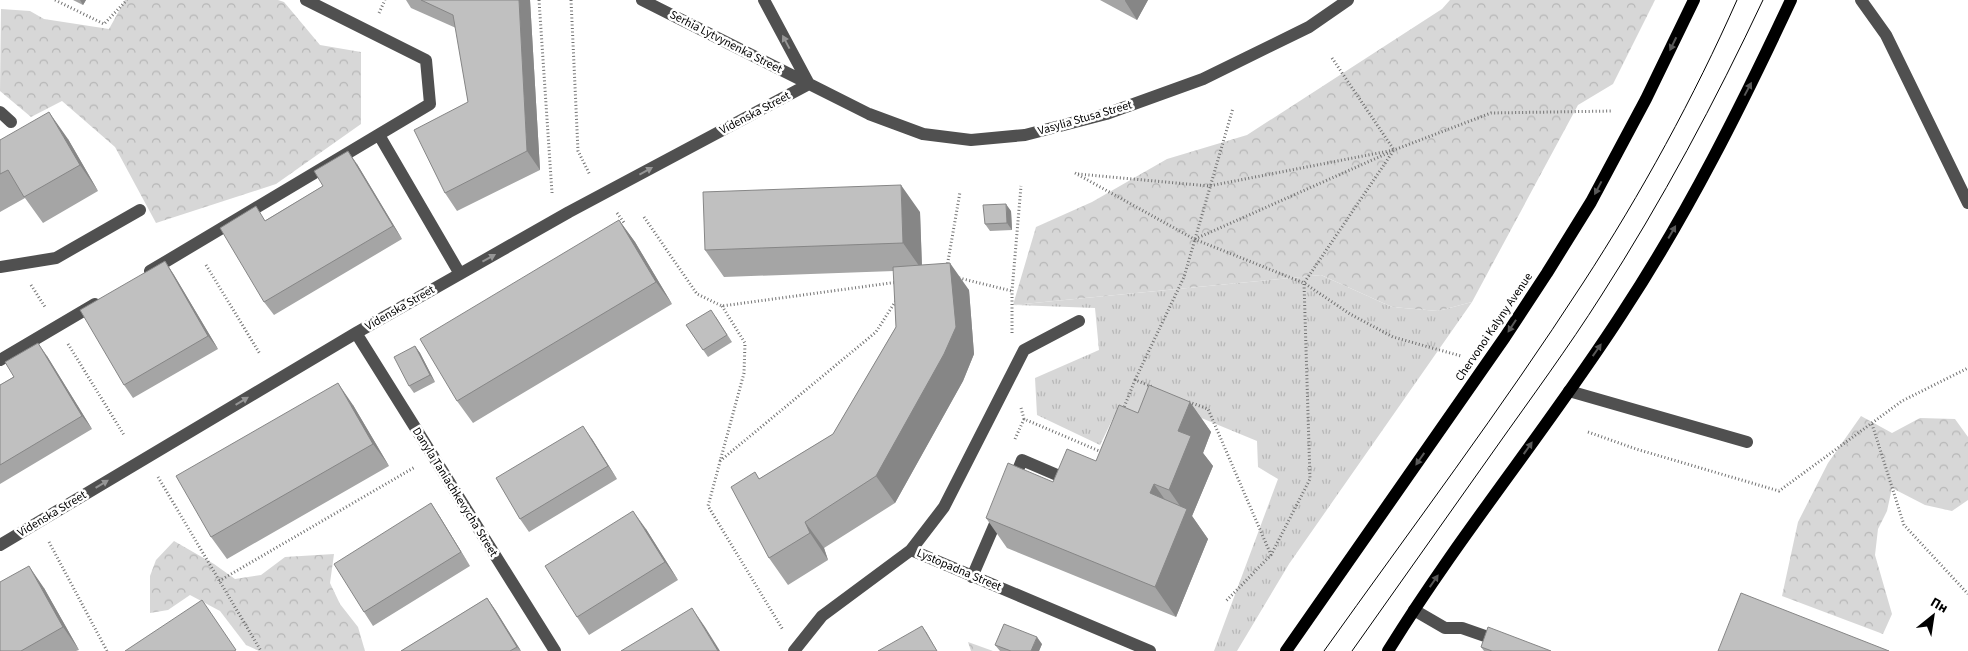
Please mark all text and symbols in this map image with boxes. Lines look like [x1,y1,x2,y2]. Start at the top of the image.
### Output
street label: Serhia Lytvynenka Street [667,6,785,78]
one-way arrow [782,35,791,49]
one-way arrow [1669,37,1677,51]
one-way arrow [1744,82,1752,96]
street label: Videnska Street [717,87,793,139]
street label: Vasylia Stusa Street [1036,96,1134,140]
one-way arrow [639,167,653,176]
one-way arrow [1594,181,1603,195]
one-way arrow [1667,226,1676,239]
one-way arrow [483,253,496,262]
street label: Chervonoi Kalyny Avenue [1451,269,1537,385]
street label: Videnska Street [362,281,438,335]
one-way arrow [1507,319,1517,333]
one-way arrow [1592,344,1602,357]
one-way arrow [235,397,248,406]
street label: Danyla Taniachkevycha Street [408,424,502,560]
one-way arrow [1523,441,1533,455]
one-way arrow [1415,453,1425,466]
one-way arrow [95,480,109,489]
street label: Videnska Street [14,487,90,541]
street label: Lystopadna Street [914,545,1004,595]
one-way arrow [1429,574,1439,588]
north arrow [1908,591,1958,641]
text: Пн [1926,593,1952,619]

